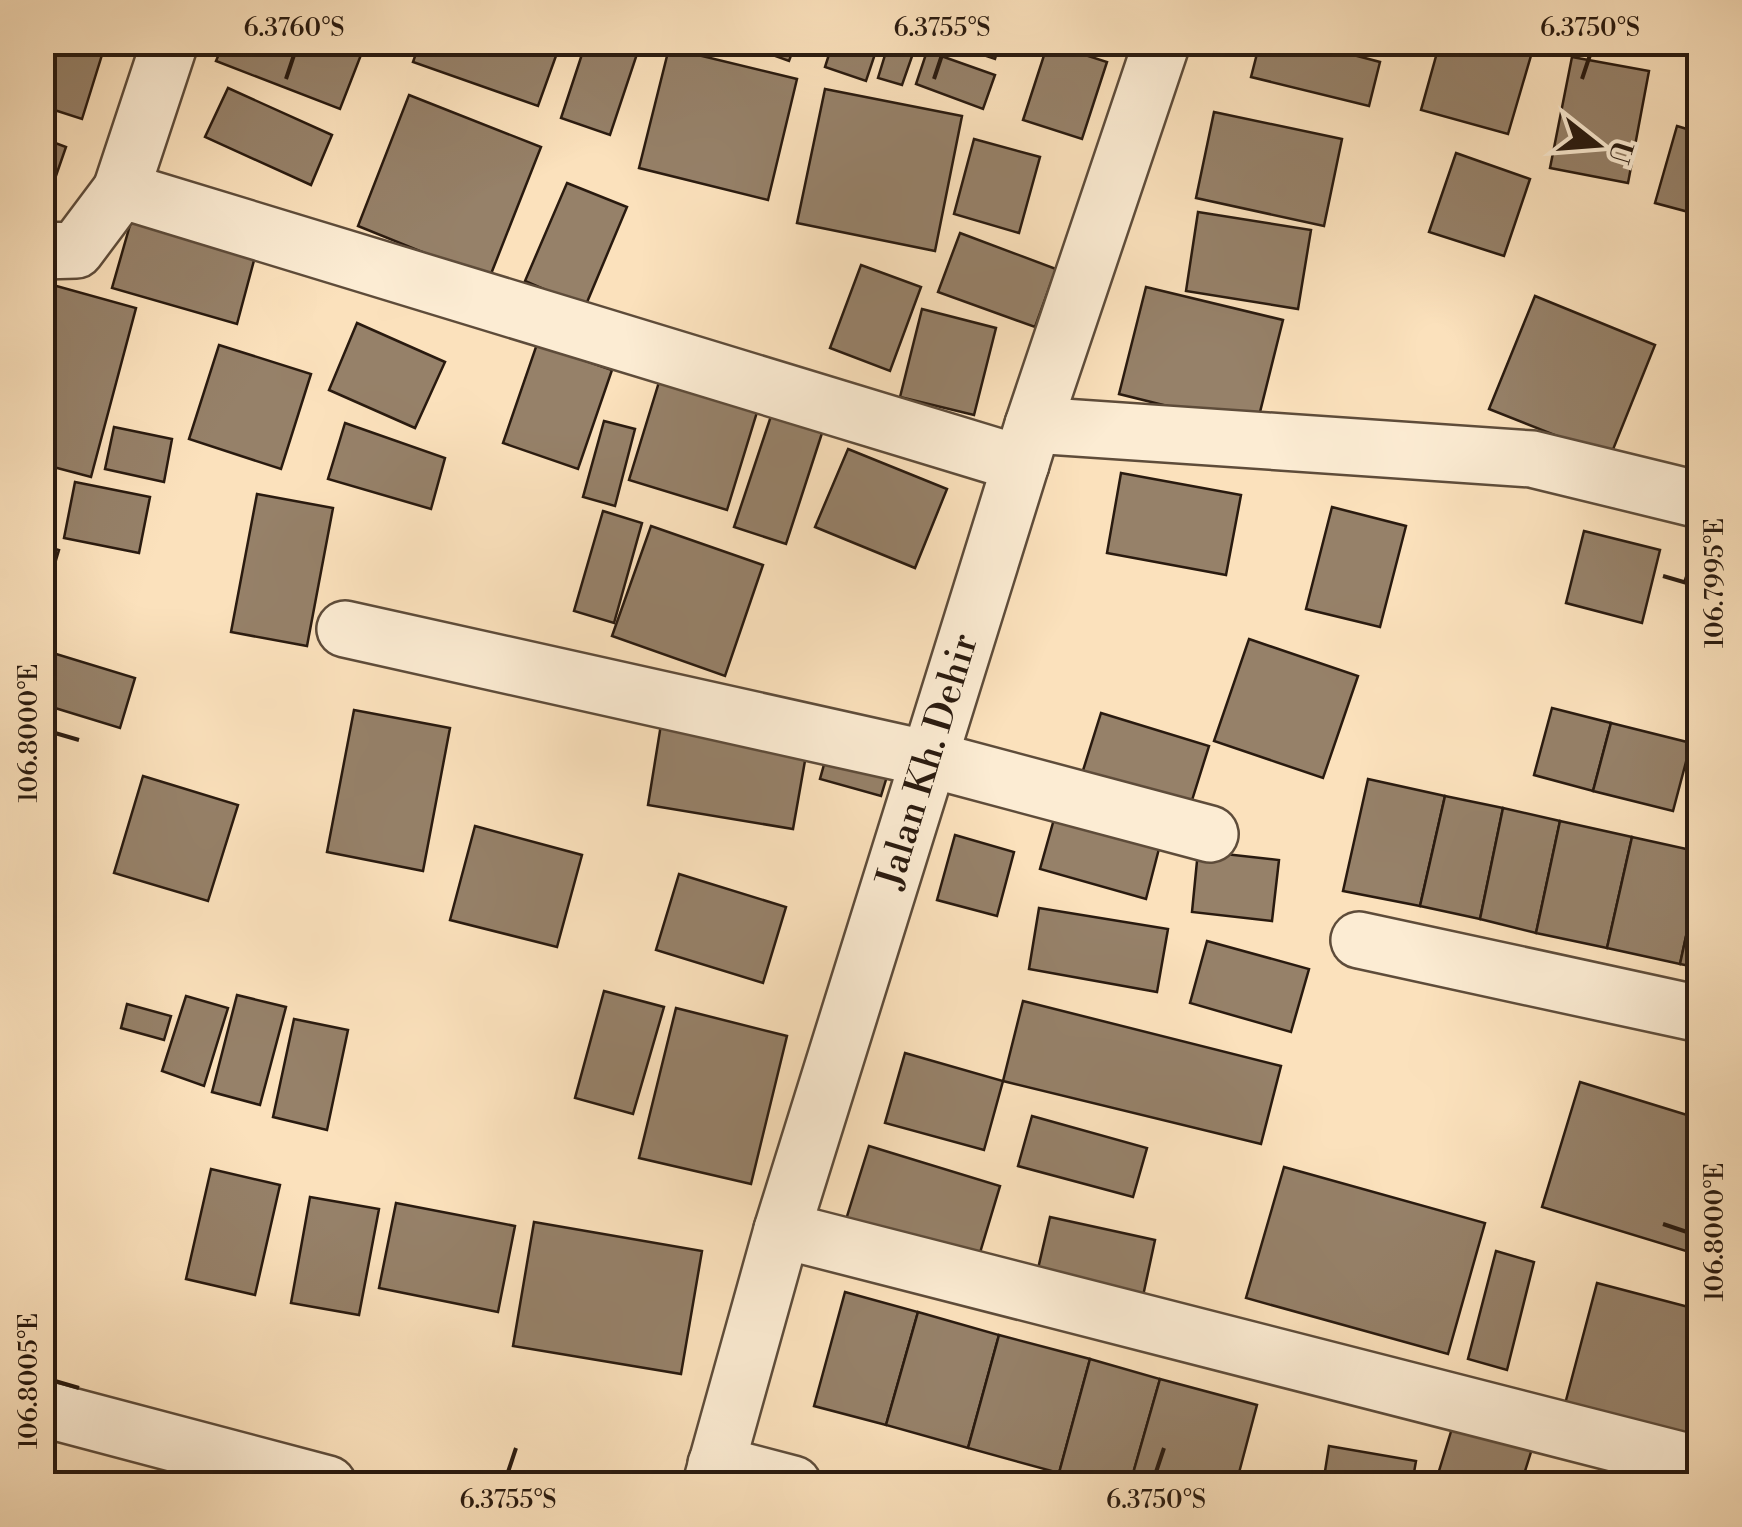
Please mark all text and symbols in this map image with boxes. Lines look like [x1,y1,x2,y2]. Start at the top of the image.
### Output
text: 6.3760°S [243,13,345,44]
text: 6.3755°S [893,13,991,44]
text: 6.3750°S [1540,13,1640,44]
north arrow [1547,95,1647,195]
text: U [1599,136,1639,168]
text: 106.7995°E [1700,518,1731,648]
street label: Jalan Kh. Dehir [866,628,989,896]
text: 106.8000°E [14,664,45,802]
text: 106.8000°E [1700,1163,1731,1301]
text: 106.8005°E [14,1313,45,1449]
text: 6.3755°S [459,1485,557,1516]
text: 6.3750°S [1106,1485,1206,1516]

